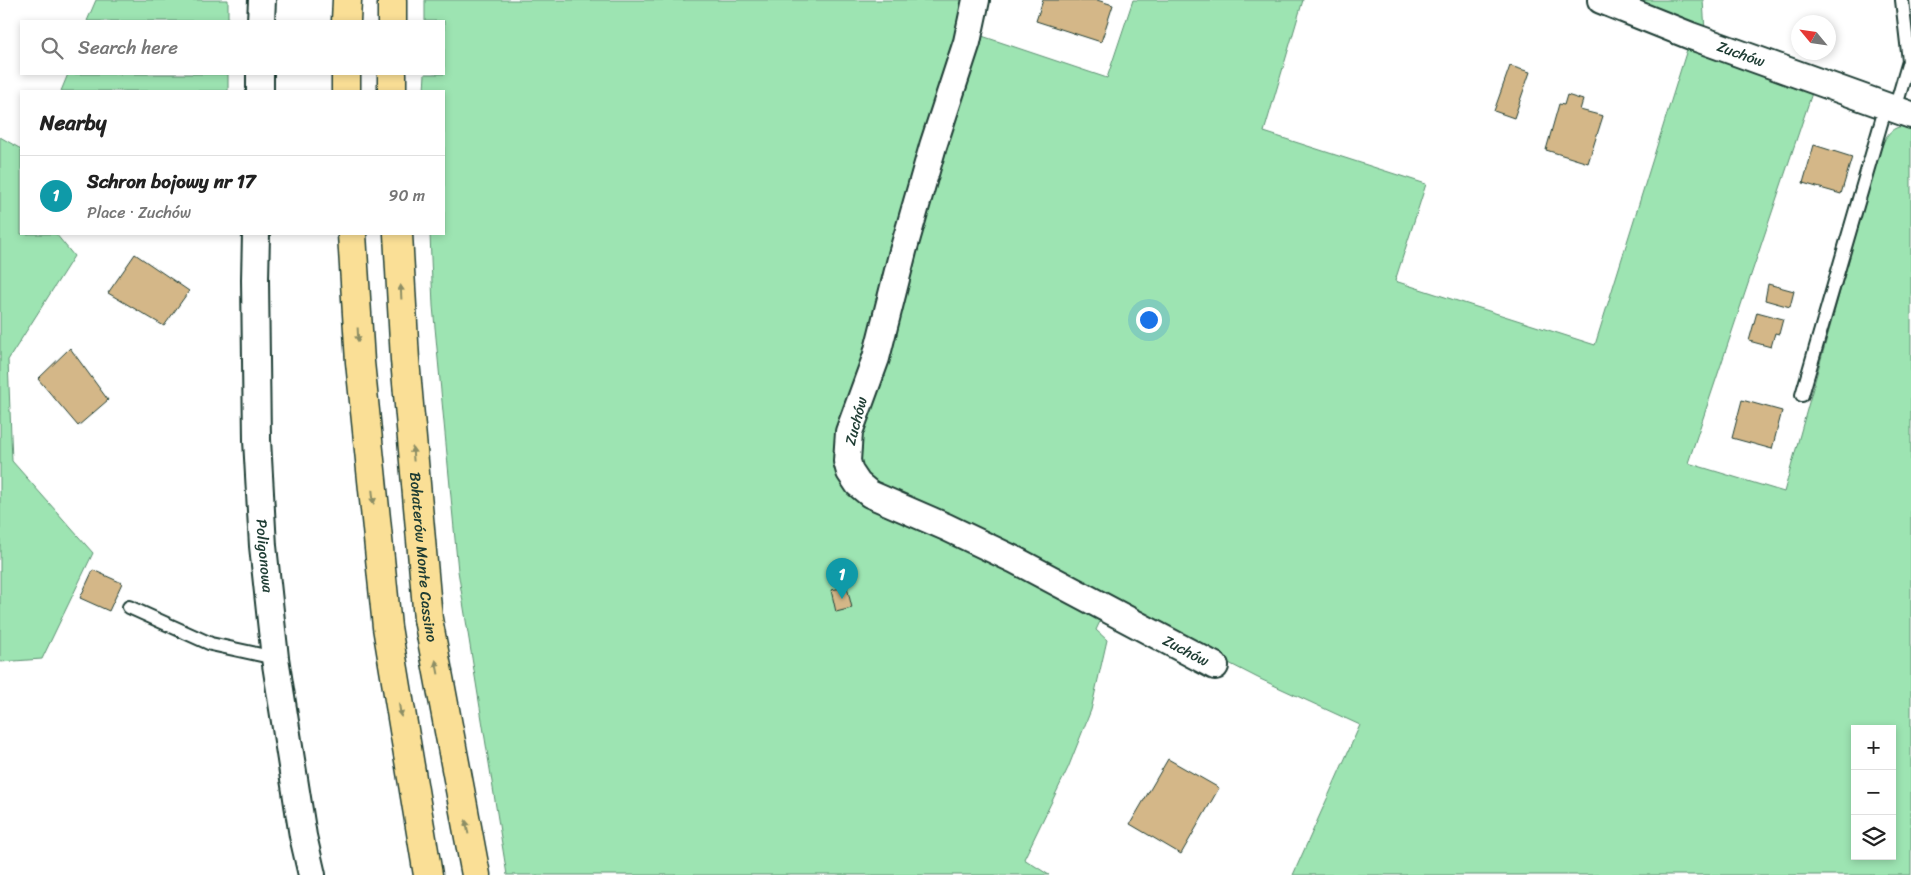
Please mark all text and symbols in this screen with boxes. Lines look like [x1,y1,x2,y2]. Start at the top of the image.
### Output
north arrow [1791,15,1836,60]
search box [20,20,445,75]
text: Search here [78,31,178,64]
street label: Zuchów [1713,33,1769,75]
icon: search [38,34,66,62]
text: Nearby [40,104,106,142]
text: Schron bojowy nr 17 [87,165,256,198]
text: 1 [53,181,59,210]
text: 90 m [389,181,425,210]
text: Place · Zuchów [87,198,191,227]
one-way arrow [397,284,405,300]
your location [1136,307,1162,333]
one-way arrow [355,327,363,343]
street label: Zuchów [837,393,875,448]
one-way arrow [409,446,417,462]
street label: Bohaterów Monte Cassino [402,471,445,644]
one-way arrow [370,489,378,505]
street label: Poligonowa [248,518,281,594]
pin: 1 [826,558,858,599]
street label: Zuchów [1158,627,1214,674]
one-way arrow [432,659,440,675]
one-way arrow [397,702,405,718]
map controls [1851,725,1896,860]
button: + [1851,725,1896,770]
button: − [1851,770,1896,815]
button: layers [1851,815,1896,860]
one-way arrow [462,819,470,835]

